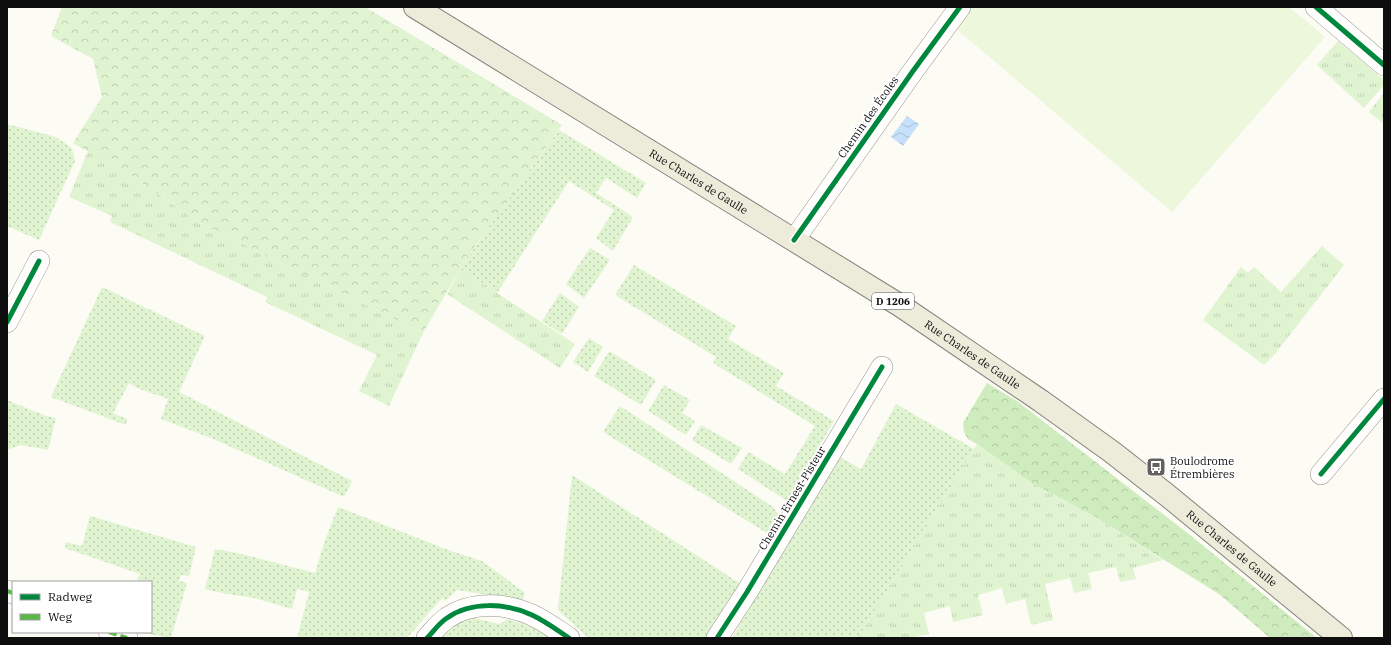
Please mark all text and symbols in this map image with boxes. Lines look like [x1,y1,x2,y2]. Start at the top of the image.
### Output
street label: Chemin des Écoles [834,73,902,161]
street label: Rue Charles de Gaulle [647,146,751,217]
road number: D 1206 [872,293,914,309]
street label: Rue Charles de Gaulle [922,317,1023,392]
street label: Chemin Ernest-Pisteur [755,443,829,552]
place label: Boulodrome Étrembières [1170,454,1234,481]
bus stop icon: Boulodrome Étrembières [1145,456,1167,478]
street label: Rue Charles de Gaulle [1184,507,1280,590]
legend [12,581,152,633]
text: Radweg [48,589,93,604]
text: Weg [48,609,73,624]

